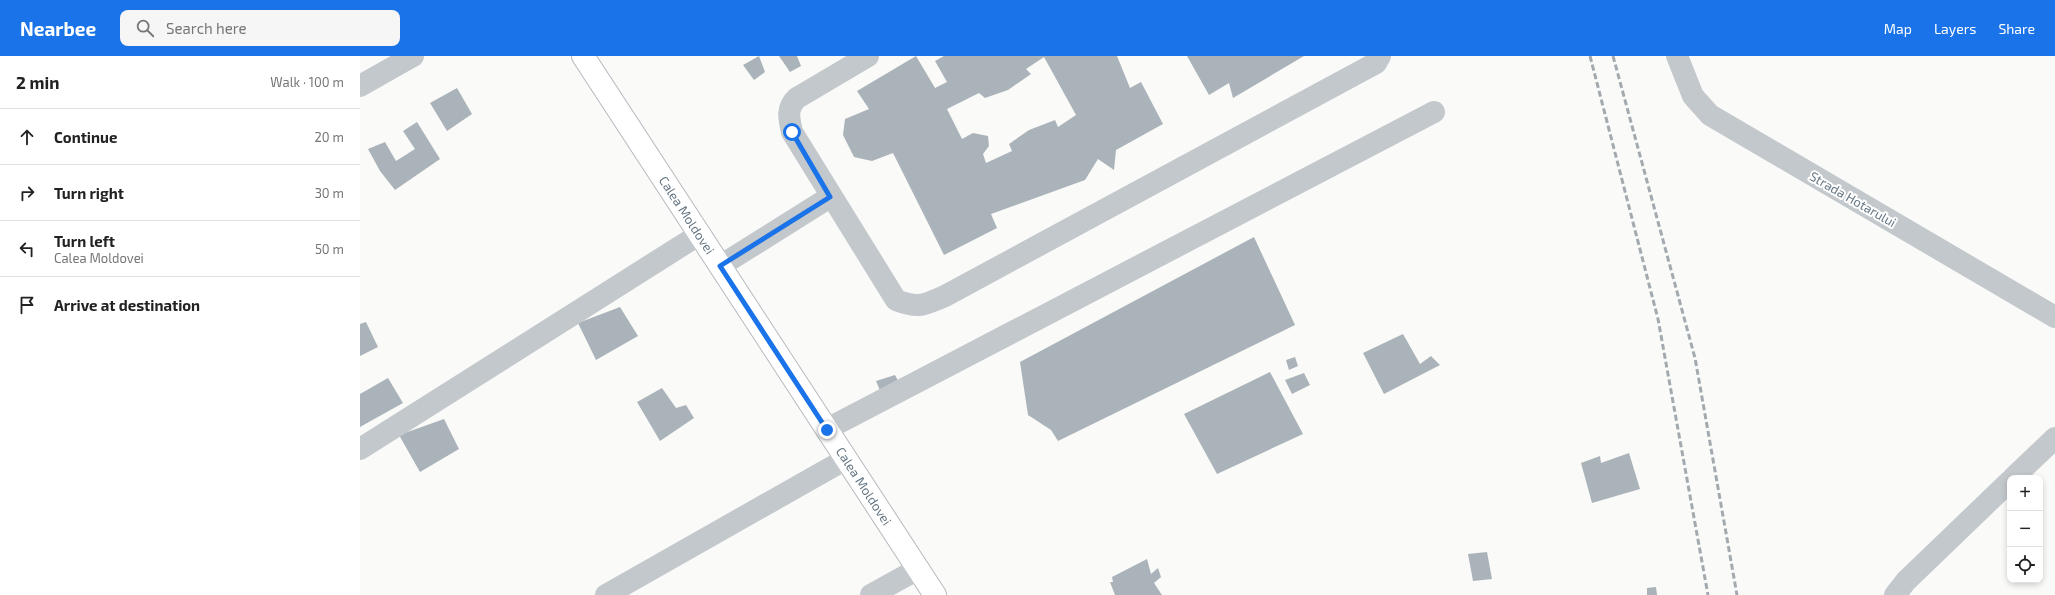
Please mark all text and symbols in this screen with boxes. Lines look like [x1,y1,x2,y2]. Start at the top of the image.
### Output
search box [120,10,400,46]
text: Nearbee [20,17,96,40]
icon: search [134,17,156,39]
text: Search here [166,19,247,37]
text: Map [1884,20,1912,37]
text: Layers [1934,20,1976,37]
text: Share [1998,20,2035,37]
text: 2 min [16,72,59,92]
text: Walk · 100 m [270,74,344,90]
route start [783,123,801,141]
icon: ahead [16,126,38,148]
text: Continue [54,128,117,146]
text: 20 m [315,129,344,145]
street label: Strada Hotarului [1807,168,1899,230]
street label: Calea Moldovei [656,173,718,257]
icon: right [16,182,38,204]
text: Turn right [54,184,124,202]
text: 30 m [315,185,344,201]
text: Turn left [54,232,115,250]
icon: left [16,238,38,260]
text: 50 m [315,241,344,257]
text: Calea Moldovei [54,250,144,266]
icon: arrive [16,294,38,316]
text: Arrive at destination [54,296,200,314]
route end [818,421,836,439]
street label: Calea Moldovei [833,444,895,528]
map controls [2007,475,2043,583]
button: + [2007,475,2043,511]
button: − [2007,511,2043,547]
button: locate [2007,547,2043,583]

